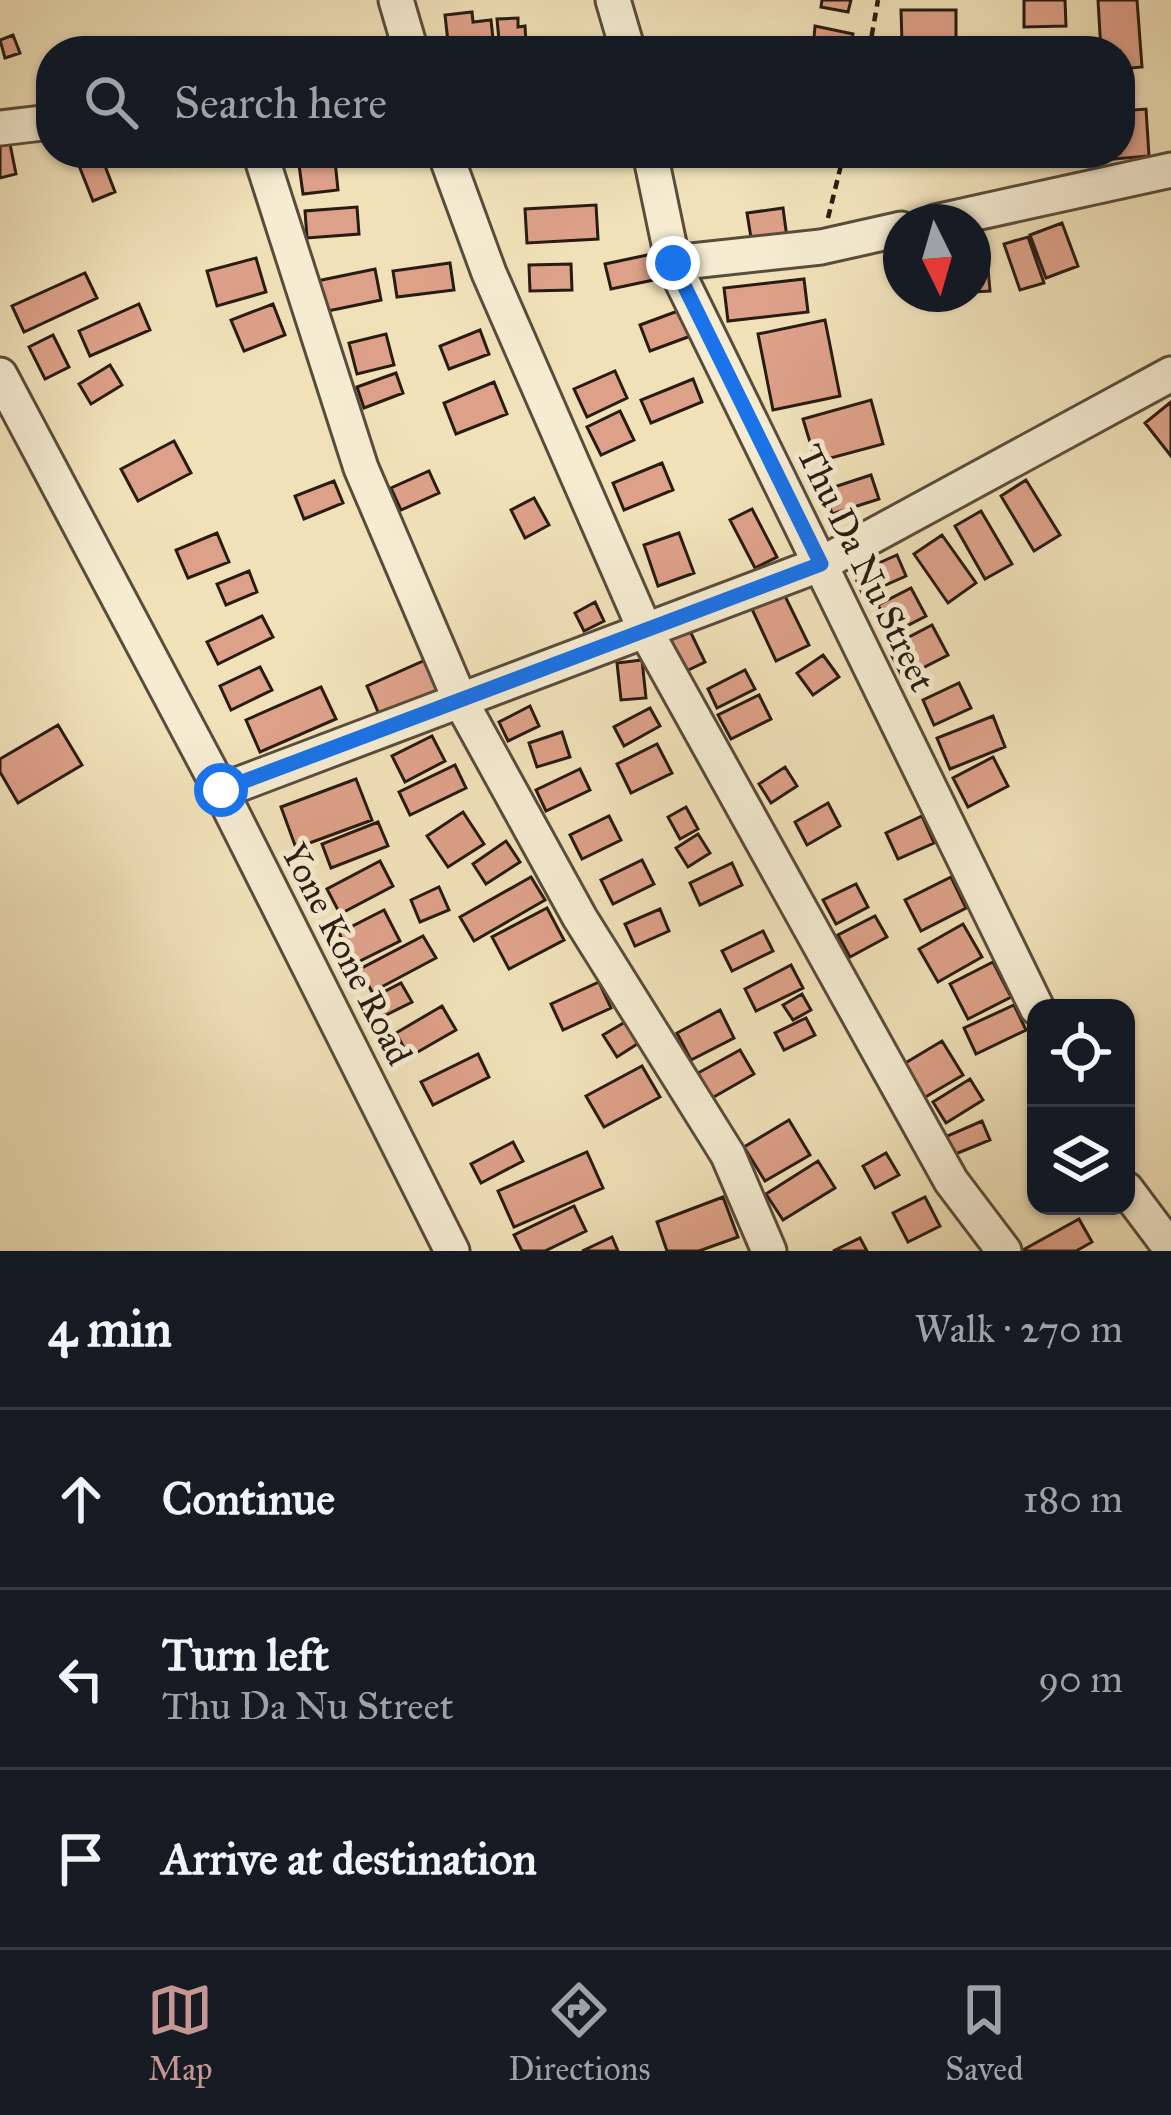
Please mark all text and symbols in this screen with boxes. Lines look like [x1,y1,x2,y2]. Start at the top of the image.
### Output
search box [36,36,1135,168]
icon: search [78,69,144,135]
text: Search here [174,75,387,130]
north arrow [883,204,991,312]
route end [646,236,700,290]
street label: Thu Da Nu Street [787,437,945,699]
route start [194,763,248,817]
street label: Yone Kone Road [272,836,422,1072]
map controls [1027,999,1135,1215]
button: locate [1027,999,1135,1107]
button: layers [1027,1107,1135,1215]
text: 4 min [48,1298,172,1360]
text: Walk · 270 m [915,1305,1123,1353]
icon: ahead [48,1466,114,1532]
text: Continue [162,1471,335,1526]
text: 180 m [1023,1475,1123,1523]
text: Turn left [162,1627,329,1682]
icon: left [48,1646,114,1712]
text: 90 m [1038,1655,1123,1703]
text: Thu Da Nu Street [162,1682,454,1730]
icon: arrive [48,1826,114,1892]
text: Arrive at destination [162,1831,537,1886]
tab: Map [147,1977,213,2089]
tab: Directions [508,1977,650,2089]
tab: Saved [945,1977,1024,2089]

